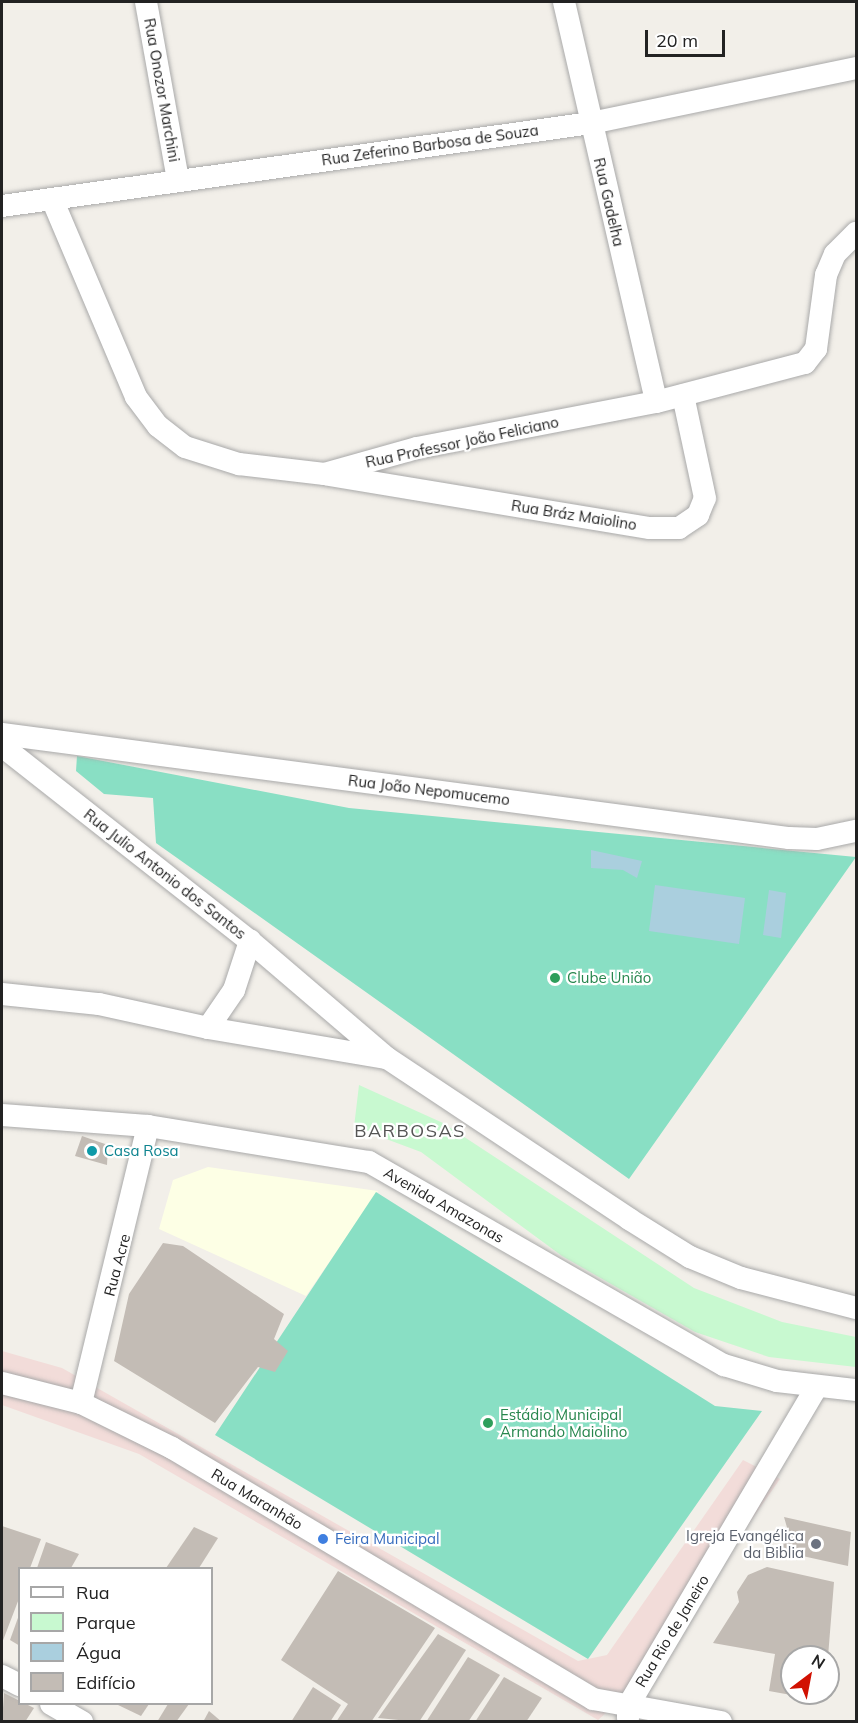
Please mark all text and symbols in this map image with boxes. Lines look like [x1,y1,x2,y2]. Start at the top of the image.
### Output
street label: Rua Onozor Marchini [140,17,184,163]
scale bar [648,18,728,56]
text: 20 m [656,29,698,52]
street label: Rua Zeferino Barbosa de Souza [320,121,540,169]
street label: Rua Gadelha [590,156,628,248]
street label: Rua Professor João Feliciano [364,413,560,471]
street label: Rua Bráz Maiolino [510,496,638,534]
street label: Rua João Nepomucemo [347,771,511,809]
street label: Rua Julio Antonio dos Santos [80,805,250,943]
place label: Clube União [567,969,651,987]
marker: Clube União [548,971,562,985]
district label: BARBOSAS [354,1120,466,1142]
place label: Casa Rosa [104,1142,179,1160]
marker: Casa Rosa [85,1144,99,1158]
street label: Avenida Amazonas [381,1163,507,1247]
street label: Rua Acre [100,1232,134,1298]
place label: Estádio Municipal Armando Maiolino [500,1405,627,1440]
marker: Estádio Municipal Armando Maiolino [481,1416,495,1430]
street label: Rua Maranhão [208,1465,306,1533]
place label: Igreja Evangélica da Biblia [686,1526,804,1561]
place label: Feira Municipal [335,1530,440,1548]
marker: Feira Municipal [316,1532,330,1546]
marker: Igreja Evangélica da Biblia [809,1537,823,1551]
legend [18,1567,213,1705]
street label: Rua Rio de Janeiro [631,1572,713,1690]
text: Rua [76,1581,110,1604]
text: Parque [76,1611,135,1634]
text: Água [76,1641,121,1664]
north arrow [780,1645,840,1705]
text: N [808,1650,829,1673]
text: Edifício [76,1671,135,1694]

